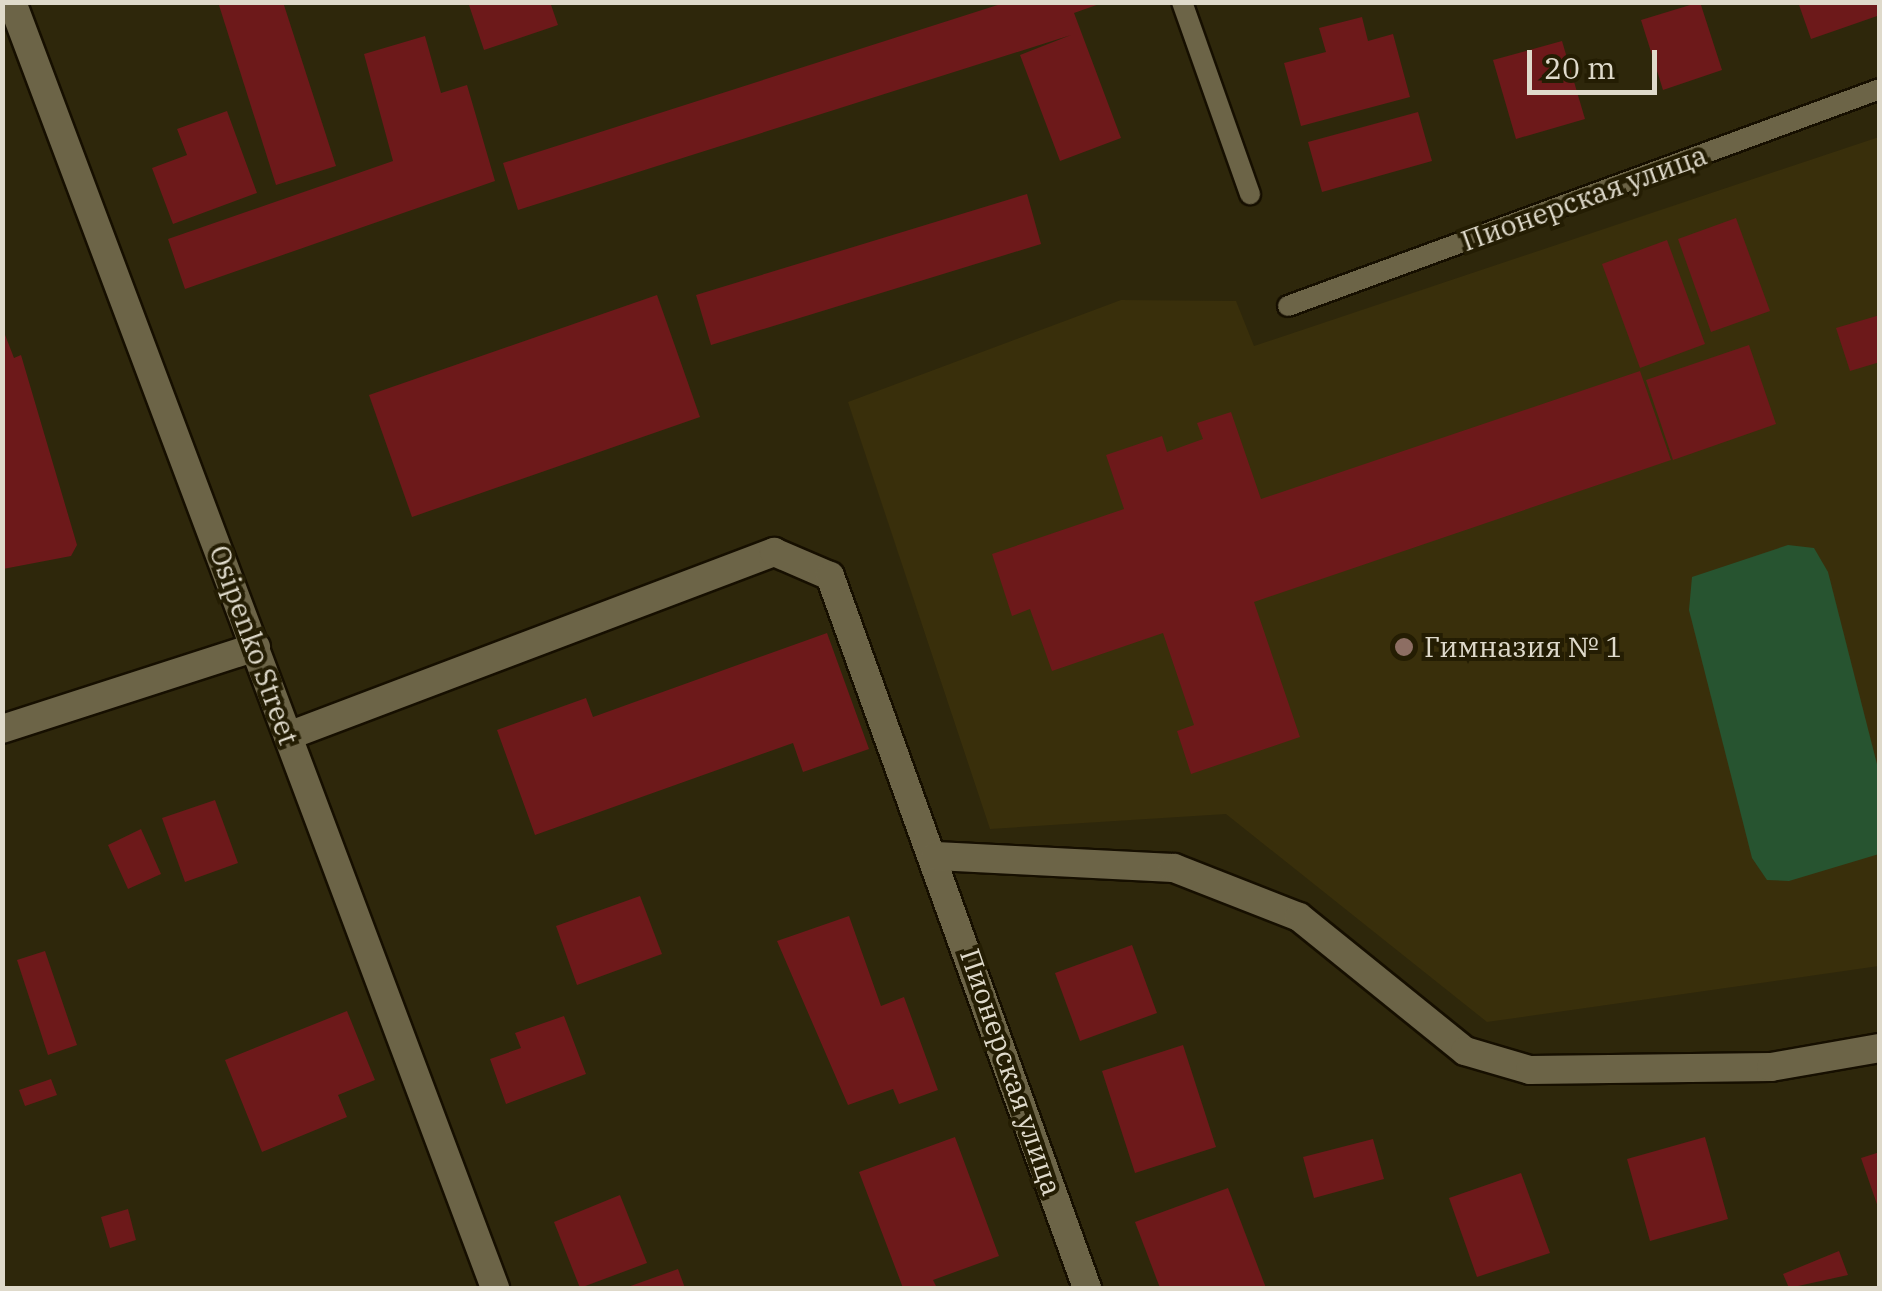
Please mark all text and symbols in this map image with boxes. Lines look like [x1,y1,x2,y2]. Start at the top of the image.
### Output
scale bar [1532,30,1662,92]
text: 20 m [1544,48,1616,87]
street label: Пионерская улица [1457,138,1711,258]
street label: Osipenko Street [202,541,306,749]
place label: Гимназия № 1 [1424,630,1622,664]
marker: Гимназия № 1 [1393,636,1415,658]
street label: Пионерская улица [953,944,1069,1200]

